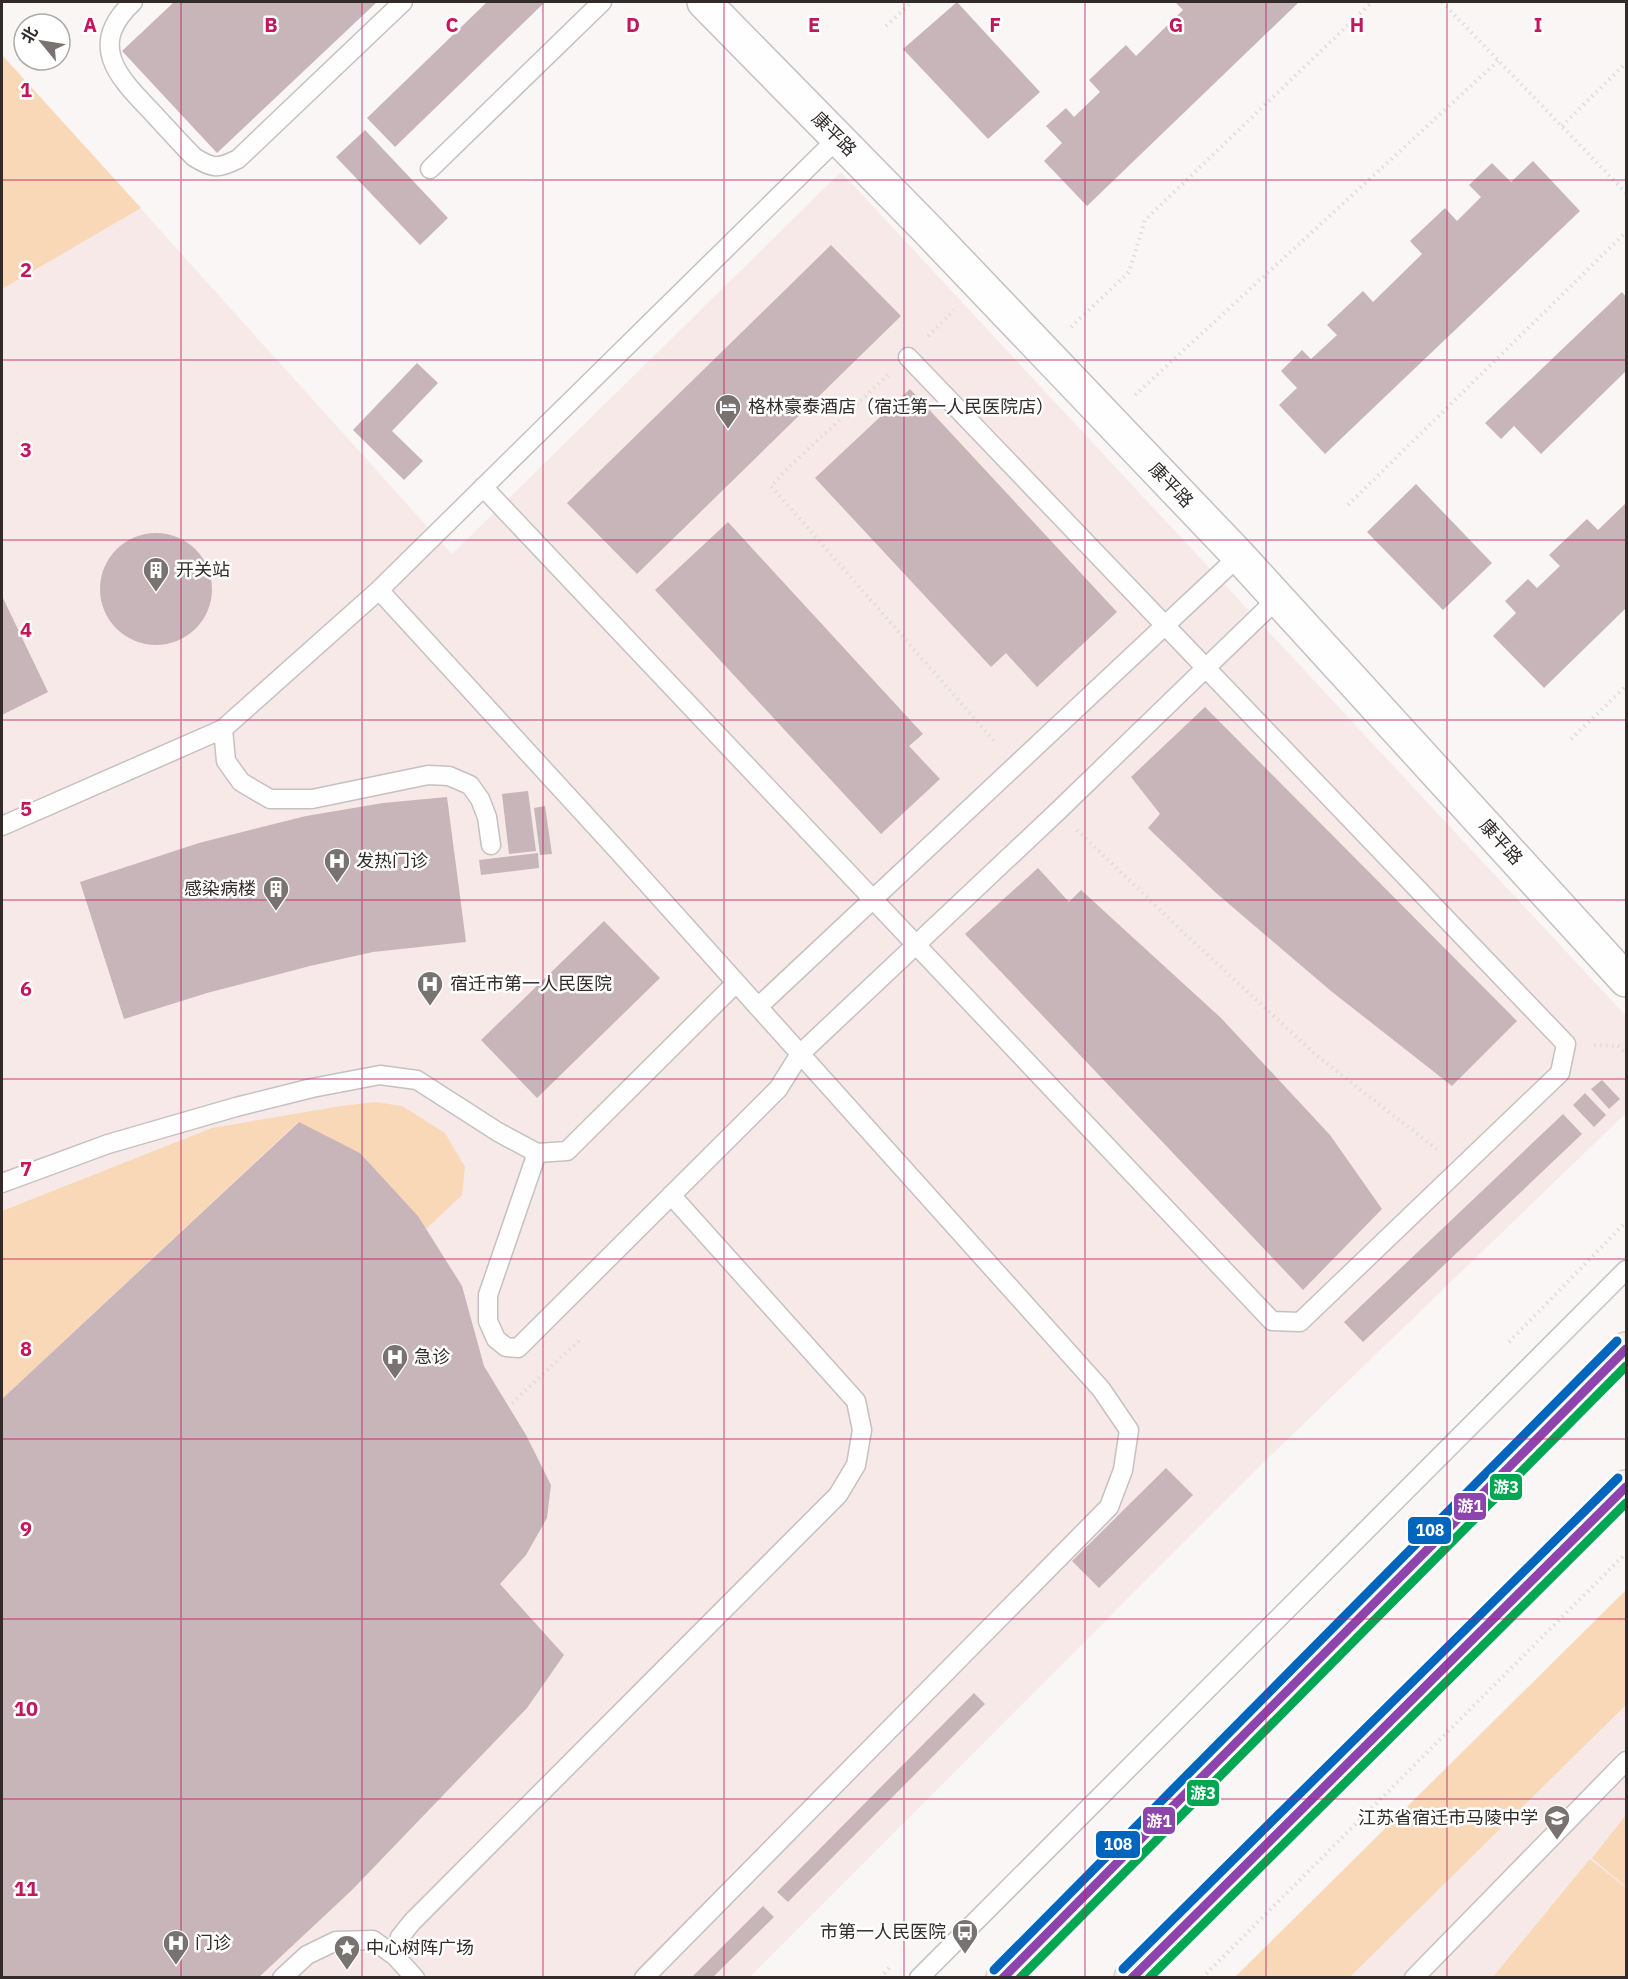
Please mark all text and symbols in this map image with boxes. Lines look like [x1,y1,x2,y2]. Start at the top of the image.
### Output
text: A [83,11,97,38]
text: B [264,11,278,38]
text: C [445,11,459,38]
text: D [626,11,640,38]
text: E [808,11,820,38]
text: F [989,11,1001,38]
text: G [1169,11,1183,38]
text: H [1350,11,1364,38]
text: I [1534,11,1542,38]
north arrow [12,12,72,72]
text: 北 [16,23,42,46]
text: 1 [20,76,32,103]
street label: 康平路 [807,106,862,161]
text: 2 [20,256,32,283]
hotel icon: 格林豪泰酒店（宿迁第一人民医院店） [713,392,743,430]
place label: 格林豪泰酒店（宿迁第一人民医院店） [748,395,1054,418]
text: 3 [20,436,32,463]
street label: 康平路 [1144,457,1198,512]
building icon: 开关站 [141,555,171,593]
place label: 开关站 [176,558,230,581]
text: 4 [20,616,32,643]
text: 5 [20,795,32,822]
street label: 康平路 [1475,814,1528,869]
hospital icon: 发热门诊 [322,846,352,884]
place label: 发热门诊 [356,849,428,872]
building icon: 感染病楼 [261,874,291,912]
place label: 感染病楼 [184,877,256,900]
hospital icon: 宿迁市第一人民医院 [415,969,445,1007]
place label: 宿迁市第一人民医院 [450,972,612,995]
text: 6 [20,975,32,1002]
text: 7 [20,1155,32,1182]
text: 8 [20,1335,32,1362]
hospital icon: 急诊 [380,1342,410,1380]
place label: 急诊 [414,1345,450,1368]
line badge: 游3 [1489,1473,1523,1501]
text: 游3 [1493,1477,1519,1497]
line badge: 游1 [1453,1492,1487,1521]
text: 游1 [1457,1496,1483,1516]
text: 9 [20,1515,32,1542]
line badge: 108 [1407,1516,1452,1545]
text: 108 [1416,1520,1444,1540]
text: 10 [14,1695,38,1722]
line badge: 游3 [1186,1779,1220,1807]
text: 游3 [1190,1783,1216,1803]
school or university icon: 江苏省宿迁市马陵中学 [1542,1803,1572,1841]
line badge: 游1 [1142,1806,1176,1835]
place label: 江苏省宿迁市马陵中学 [1358,1806,1538,1829]
text: 游1 [1146,1811,1172,1831]
line badge: 108 [1095,1830,1141,1859]
text: 108 [1104,1834,1132,1854]
text: 11 [14,1875,38,1902]
bus stop icon: 市第一人民医院 [950,1917,980,1955]
place label: 市第一人民医院 [820,1920,946,1943]
hospital icon: 门诊 [161,1928,191,1966]
place label: 门诊 [195,1931,231,1954]
place icon: 中心树阵广场 [332,1933,362,1971]
place label: 中心树阵广场 [366,1936,474,1959]

